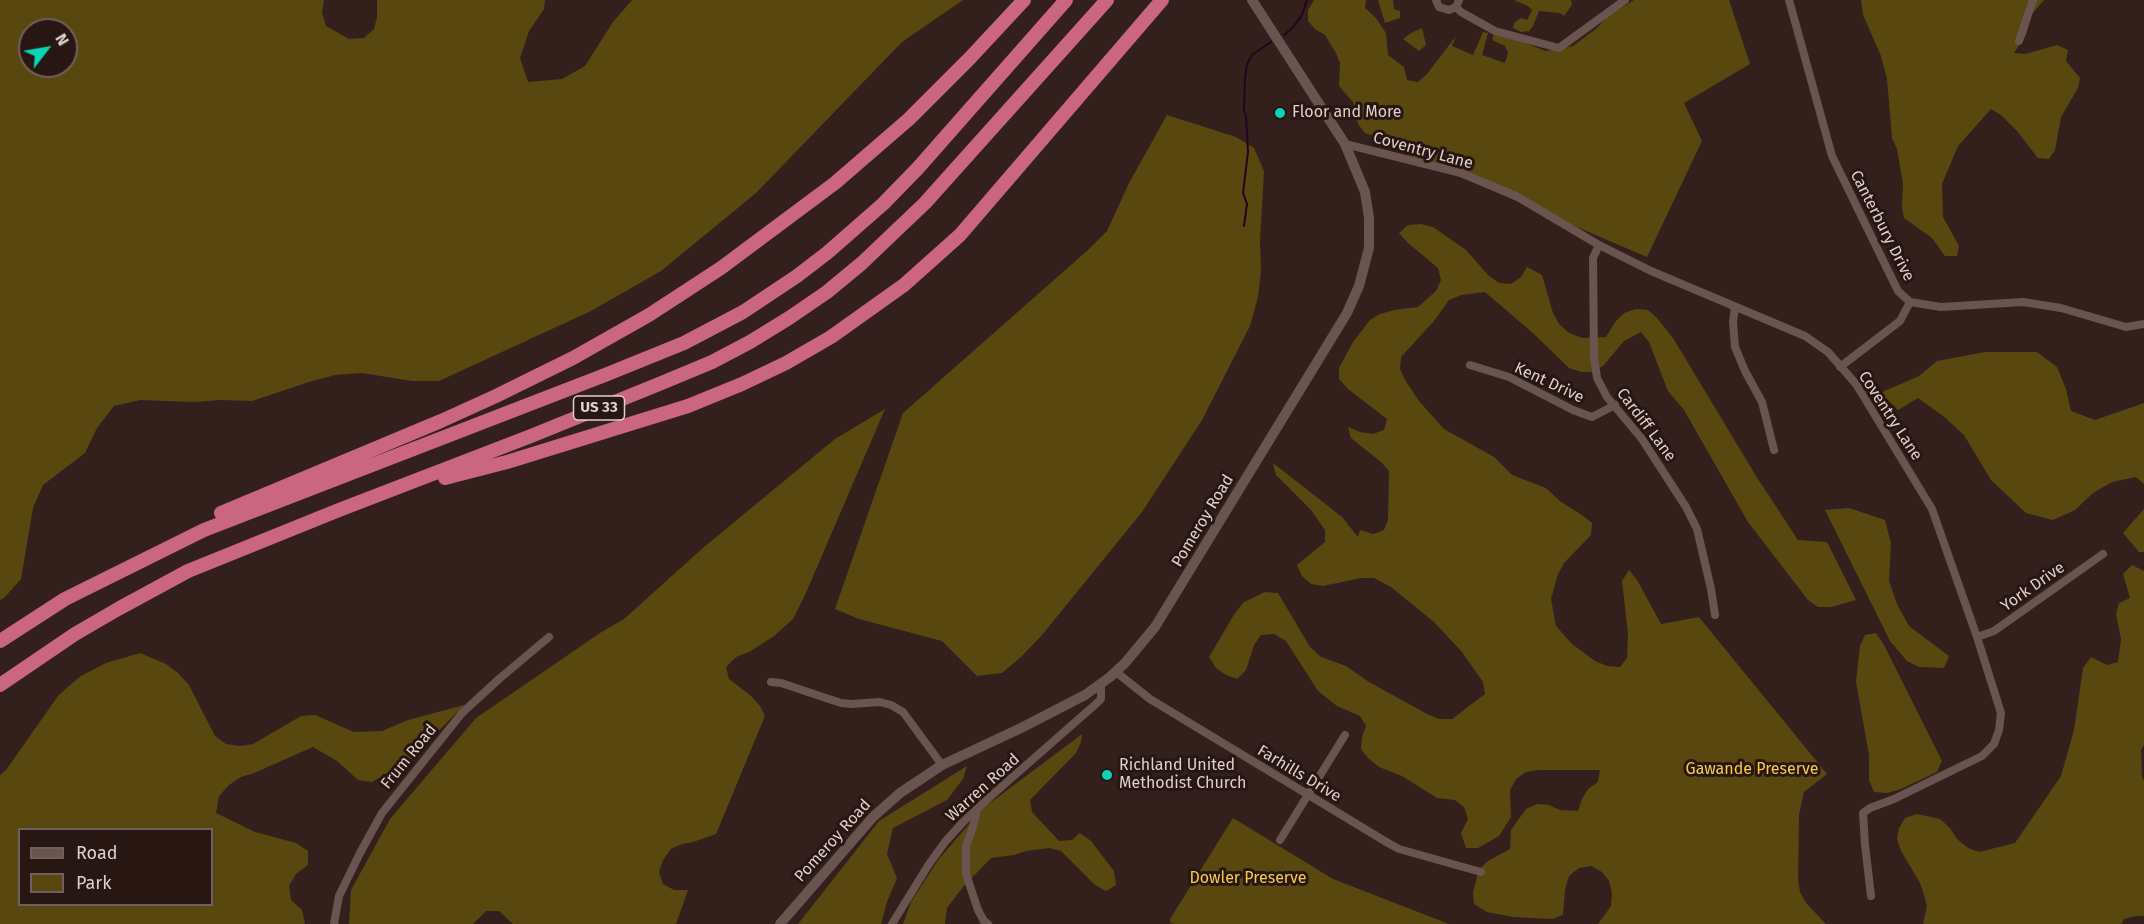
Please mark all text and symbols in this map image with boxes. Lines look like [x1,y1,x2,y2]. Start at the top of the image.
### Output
north arrow [18,18,78,78]
text: N [51,30,73,49]
place label: Floor and More [1292,103,1402,123]
marker: Floor and More [1273,106,1287,120]
street label: Coventry Lane [1371,128,1475,174]
street label: Canterbury Drive [1846,167,1918,285]
street label: Kent Drive [1511,358,1587,408]
street label: Coventry Lane [1854,368,1926,464]
street label: Cardiff Lane [1612,385,1680,465]
road number: US 33 [574,396,624,420]
street label: Pomeroy Road [1168,471,1238,571]
street label: York Drive [1997,558,2069,616]
street label: Frum Road [377,721,441,793]
street label: Farhills Drive [1254,741,1344,807]
street label: Warren Road [942,750,1024,826]
place label: Richland United Methodist Church [1119,756,1246,794]
park label: Gawande Preserve [1686,760,1818,780]
marker: Richland United Methodist Church [1100,768,1114,782]
street label: Pomeroy Road [791,796,875,886]
legend [18,828,213,906]
text: Road [76,842,118,864]
park label: Dowler Preserve [1189,869,1307,889]
text: Park [76,872,111,894]

